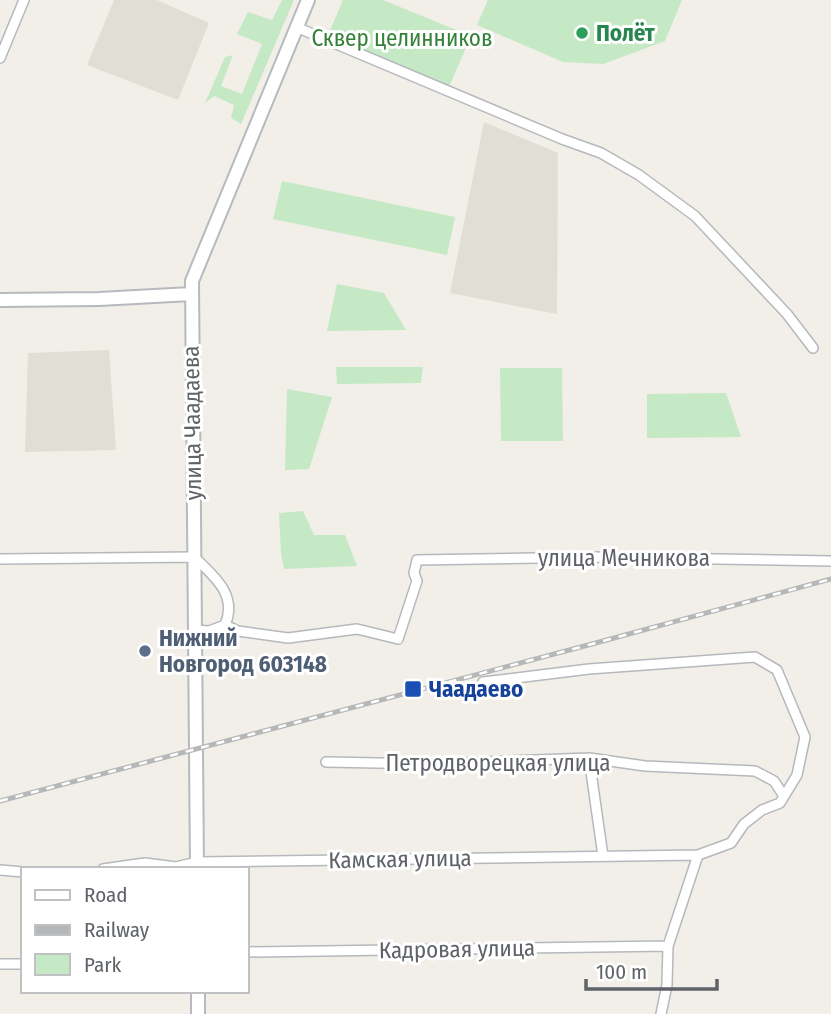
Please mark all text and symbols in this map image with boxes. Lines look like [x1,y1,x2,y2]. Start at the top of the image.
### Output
place label: Полёт [596,19,656,47]
park label: Сквер целинников [312,24,492,52]
marker: Полёт [574,25,590,41]
street label: улица Чаадаева [177,345,207,501]
street label: улица Мечникова [538,544,710,572]
place label: Нижний Новгород 603148 [159,624,327,678]
marker: Нижний Новгород 603148 [137,643,153,659]
place label: Чаадаево [429,675,523,703]
marker: Чаадаево [403,679,423,699]
street label: Петродворецкая улица [385,749,611,777]
street label: Камская улица [328,844,472,874]
legend [21,867,248,993]
text: Road [84,882,128,908]
text: Railway [84,917,150,943]
street label: Кадровая улица [379,934,535,964]
scale bar [586,948,717,992]
text: Park [84,952,122,978]
text: 100 m [596,959,647,985]

